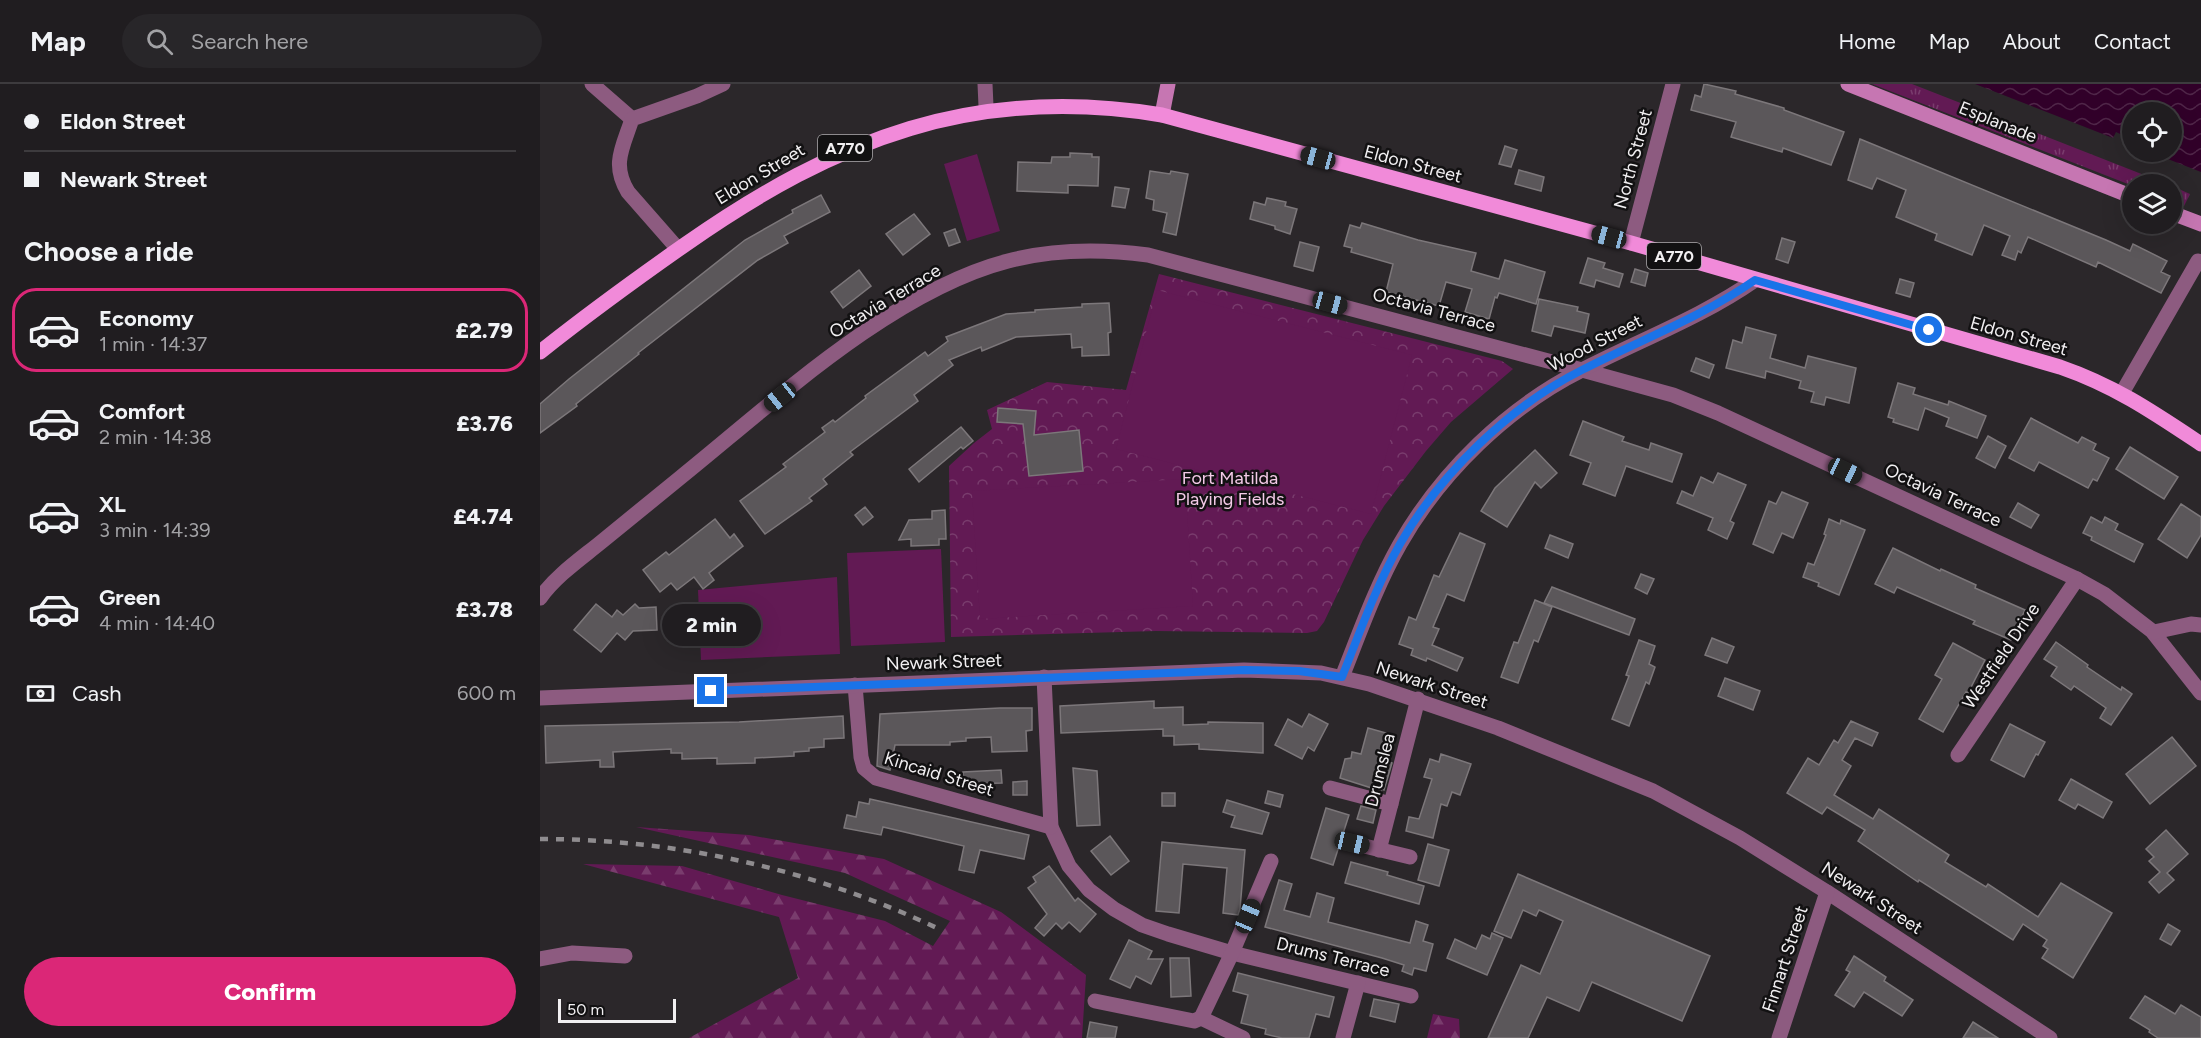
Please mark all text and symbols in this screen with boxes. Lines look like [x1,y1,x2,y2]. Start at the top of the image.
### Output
search box [122,14,542,68]
text: Map [30,24,86,58]
icon: search [143,25,176,58]
text: Search here [191,28,308,55]
text: Home [1839,29,1896,54]
text: Map [1929,29,1970,54]
text: About [2003,29,2061,54]
text: Contact [2094,29,2171,54]
street label: Esplanade [1956,96,2040,148]
map controls [2122,102,2182,234]
button: locate [2122,102,2182,162]
street label: North Street [1609,107,1657,211]
text: Eldon Street [60,108,186,135]
road number: A770 [818,135,872,161]
street label: Eldon Street [711,139,809,209]
street label: Eldon Street [1362,140,1465,188]
car [1298,145,1338,171]
text: Newark Street [60,166,208,193]
button: layers [2122,174,2182,234]
car [1589,224,1629,250]
text: Choose a ride [24,235,193,268]
road number: A770 [1647,243,1701,269]
street label: Octavia Terrace [825,259,945,343]
street label: Octavia Terrace [1370,283,1498,337]
car [1310,290,1350,316]
icon: car [27,303,81,357]
text: Economy [99,305,194,332]
street label: Wood Street [1544,310,1646,376]
street label: Eldon Street [1968,312,2071,360]
route start [1915,316,1942,343]
text: £2.79 [456,317,513,344]
text: 1 min · 14:37 [99,332,207,356]
car [760,379,800,415]
icon: car [27,396,81,450]
text: Comfort [99,398,185,425]
text: £3.76 [456,410,513,437]
text: 2 min · 14:38 [99,425,212,449]
car [1825,455,1865,487]
street label: Octavia Terrace [1881,458,2005,532]
park label: Fort Matilda Playing Fields [1176,467,1284,510]
icon: car [27,489,81,543]
text: XL [99,491,126,518]
text: £4.74 [453,503,513,530]
text: 3 min · 14:39 [99,518,211,542]
icon: car [27,582,81,636]
text: Green [99,584,161,611]
text: £3.78 [456,596,513,623]
street label: Westfield Drive [1958,599,2045,713]
callout: 2 min [662,604,760,646]
text: 4 min · 14:40 [99,611,215,635]
text: 2 min [686,613,737,637]
street label: Newark Street [886,649,1003,675]
street label: Newark Street [1373,657,1491,713]
icon: cash [24,677,57,710]
route end [697,677,724,704]
text: Cash [72,680,122,707]
text: 600 m [457,681,516,705]
street label: Drumslea [1360,731,1400,809]
street label: Kincaid Street [881,747,997,801]
car [1332,830,1372,856]
street label: Newark Street [1817,857,1927,939]
car [1233,896,1263,936]
street label: Finnart Street [1757,903,1813,1015]
street label: Drums Terrace [1274,932,1392,982]
button: Confirm [24,957,516,1026]
scale bar [558,996,676,1024]
text: 50 m [567,1000,604,1019]

